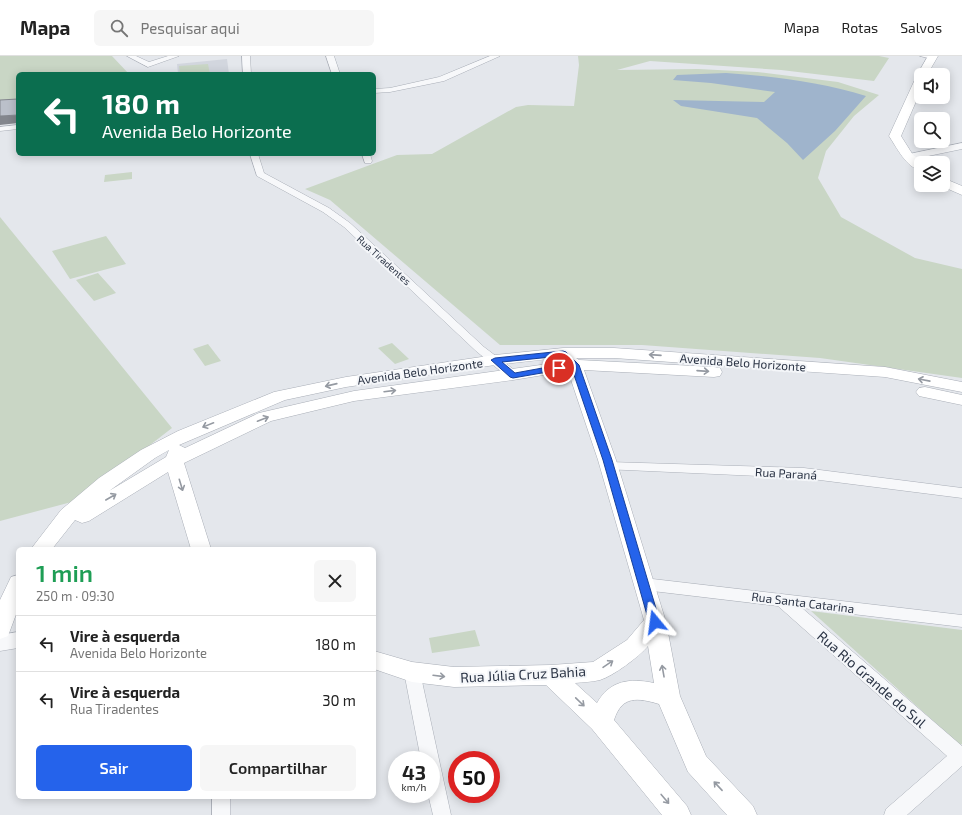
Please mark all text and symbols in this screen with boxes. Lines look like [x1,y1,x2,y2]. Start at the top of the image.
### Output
search box [94,10,374,46]
text: Mapa [20,16,70,39]
icon: search [108,17,130,39]
text: Pesquisar aqui [140,19,240,37]
text: Mapa [784,19,820,36]
text: Rotas [842,19,878,36]
text: Salvos [900,19,942,36]
map controls [914,68,950,192]
button: sound [914,68,950,104]
text: 180 m [102,86,180,120]
icon: left [36,88,88,140]
button: search [914,112,950,148]
text: Avenida Belo Horizonte [102,120,292,142]
button: layers [914,156,950,192]
street label: Rua Tiradentes [355,233,413,287]
pin [542,351,576,385]
street label: Avenida Belo Horizonte [679,351,807,373]
one-way arrow [649,352,662,359]
street label: Avenida Belo Horizonte [356,355,484,387]
icon: arrive [548,357,570,379]
one-way arrow [696,368,709,375]
one-way arrow [918,375,931,383]
one-way arrow [325,382,338,390]
one-way arrow [383,387,396,395]
one-way arrow [257,414,269,422]
one-way arrow [203,422,215,430]
street label: Rua Paraná [755,464,817,482]
one-way arrow [178,478,185,491]
one-way arrow [105,493,117,501]
text: 1 min [36,558,93,587]
button: close [314,560,356,602]
text: 250 m · 09:30 [36,588,115,604]
street label: Rua Santa Catarina [751,589,855,615]
position arrow [634,601,676,643]
text: Vire à esquerda [70,627,180,645]
street label: Rua Rio Grande do Sul [814,627,931,731]
icon: left [36,633,58,655]
text: 180 m [315,635,356,653]
text: Avenida Belo Horizonte [70,645,207,661]
one-way arrow [603,660,614,668]
street label: Rua Júlia Cruz Bahia [460,662,586,686]
one-way arrow [659,665,667,678]
one-way arrow [432,672,445,679]
text: Vire à esquerda [70,683,180,701]
icon: left [36,689,58,711]
text: 30 m [322,691,356,709]
one-way arrow [575,697,585,707]
text: Rua Tiradentes [70,701,159,717]
button: Sair [36,745,192,791]
button: Compartilhar [200,745,356,791]
speed limit sign: 50 [448,751,500,803]
text: 43 [402,760,426,784]
text: km/h [402,781,426,793]
one-way arrow [713,781,722,791]
one-way arrow [660,794,669,804]

